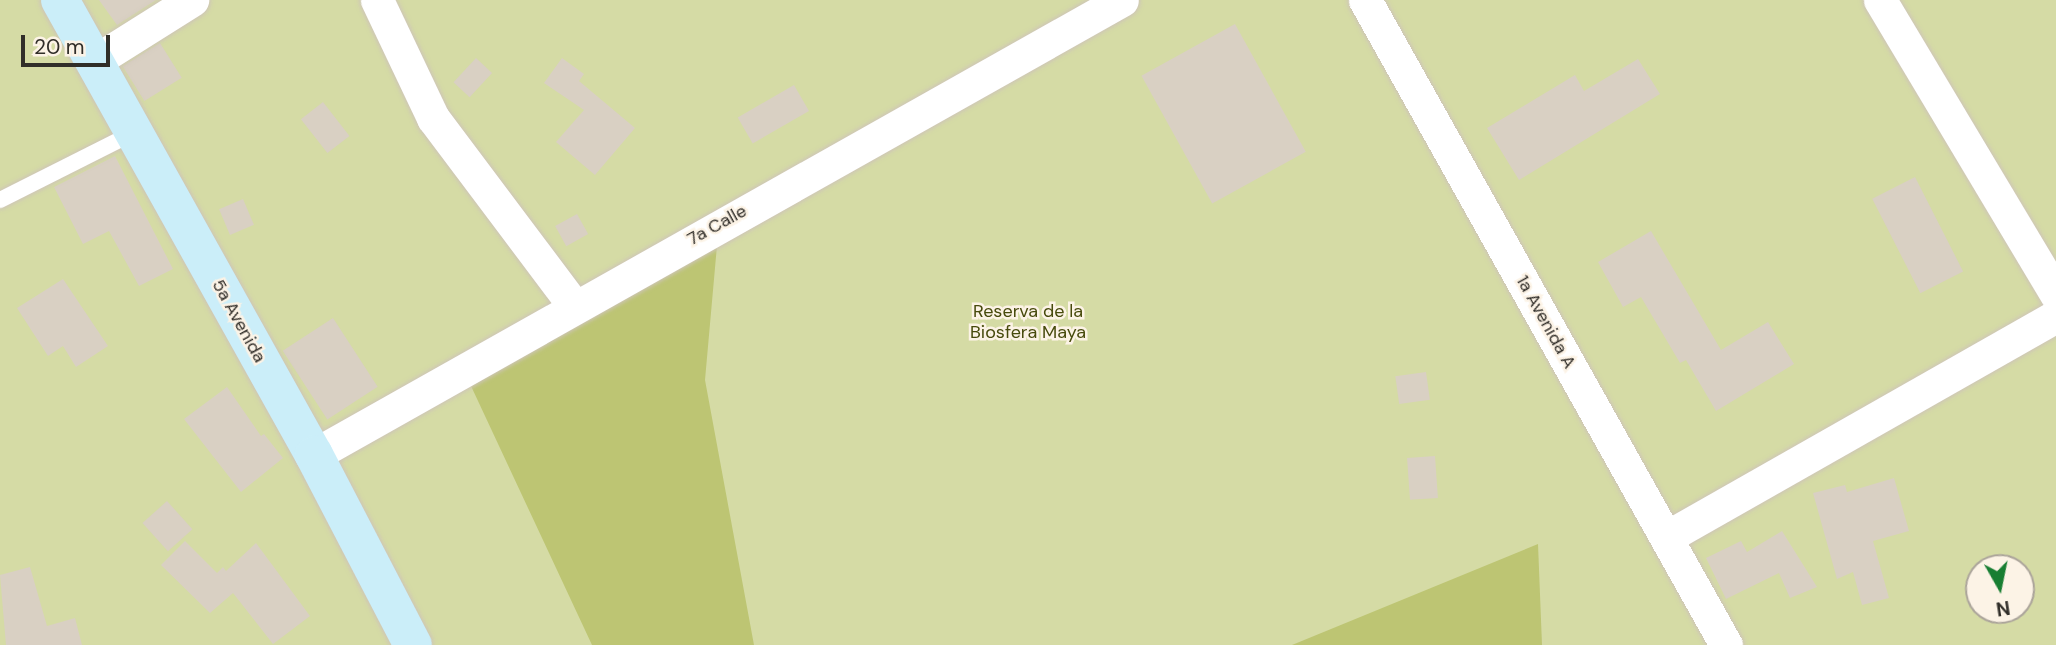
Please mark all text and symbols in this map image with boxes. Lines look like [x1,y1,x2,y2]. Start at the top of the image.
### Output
scale bar [24,21,114,65]
text: 20 m [34,33,85,61]
street label: 7a Calle [684,200,750,250]
street label: 1a Avenida A [1512,272,1580,372]
street label: 5a Avenida [207,276,271,366]
park label: Reserva de la Biosfera Maya [970,301,1086,344]
north arrow [1965,554,2035,624]
text: N [1994,595,2012,622]

